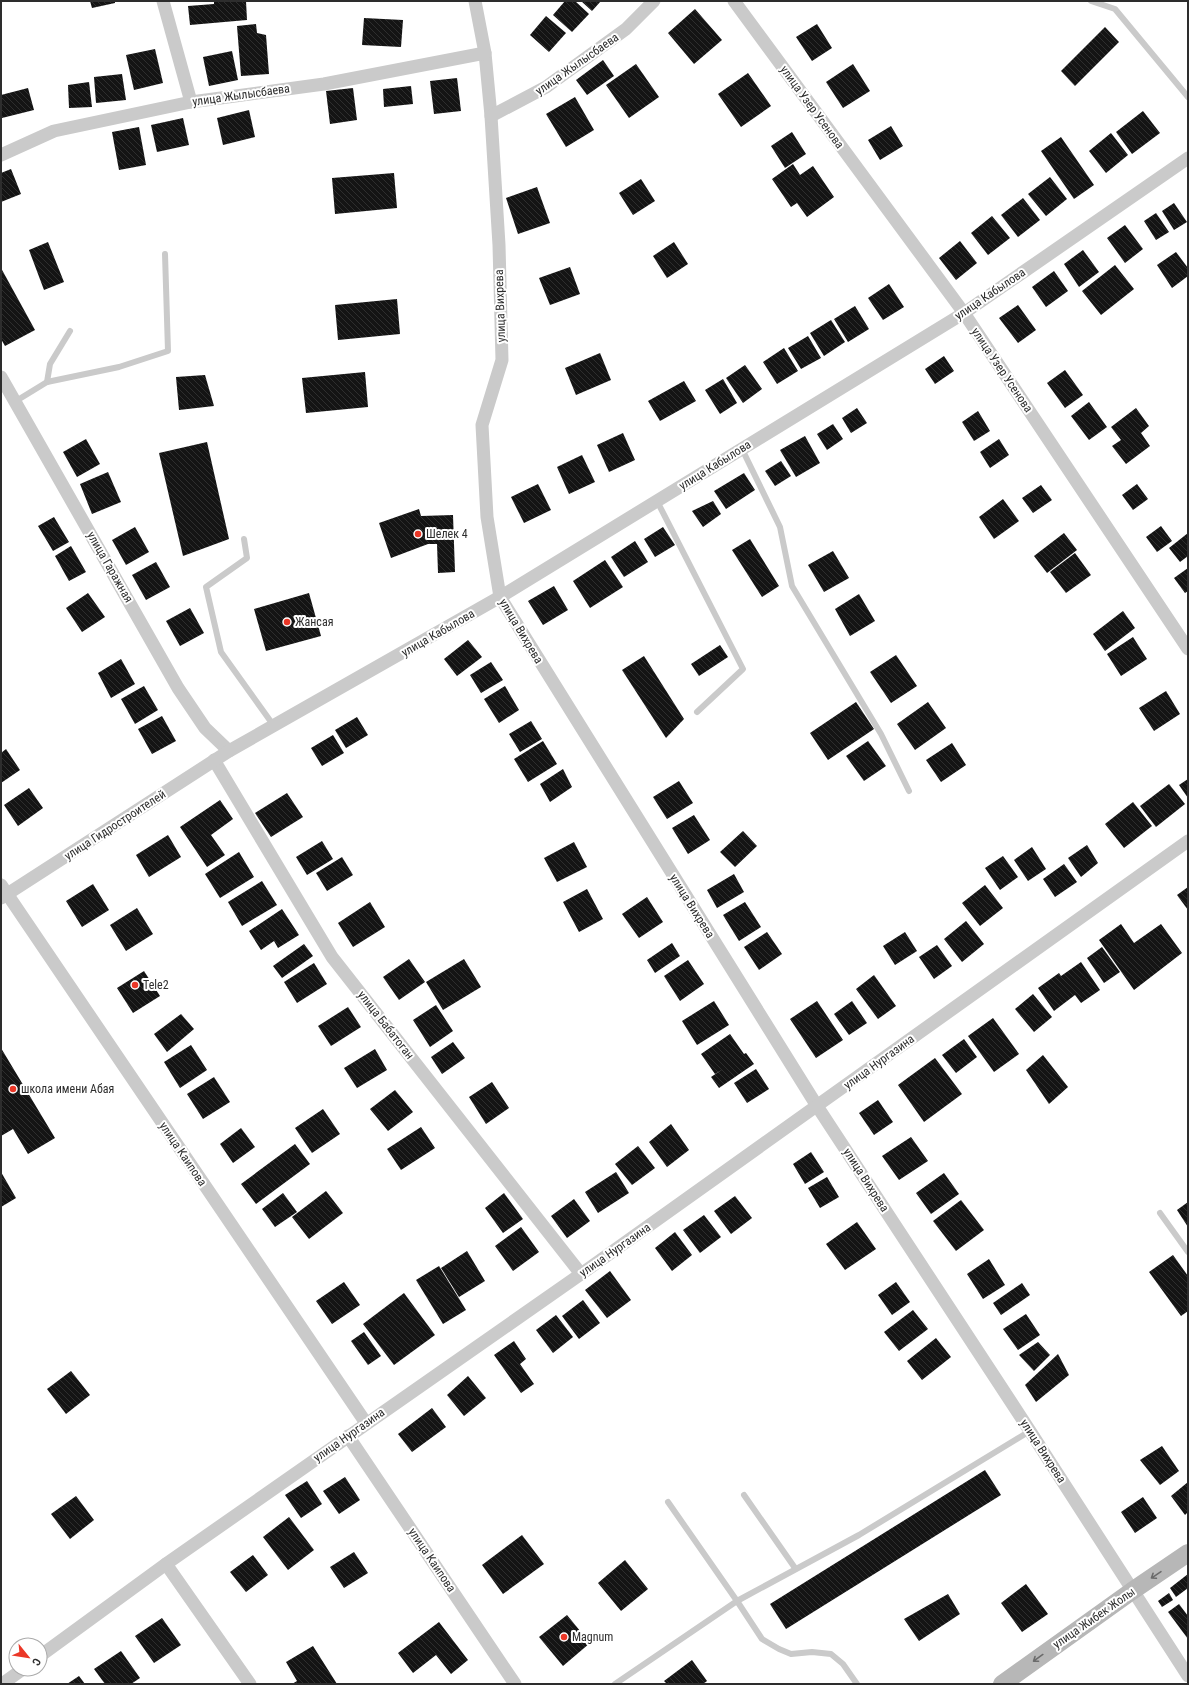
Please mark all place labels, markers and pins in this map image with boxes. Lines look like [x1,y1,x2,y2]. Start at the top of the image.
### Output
place label: Шелек 4 [426,527,468,541]
marker: Шелек 4 [413,529,423,539]
place label: Жансая [295,615,333,629]
marker: Жансая [282,617,292,627]
place label: Tele2 [143,978,169,992]
marker: Tele2 [130,980,140,990]
place label: школа имени Абая [21,1082,114,1096]
marker: школа имени Абая [8,1084,18,1094]
place label: Magnum [572,1630,613,1644]
marker: Magnum [559,1632,569,1642]

